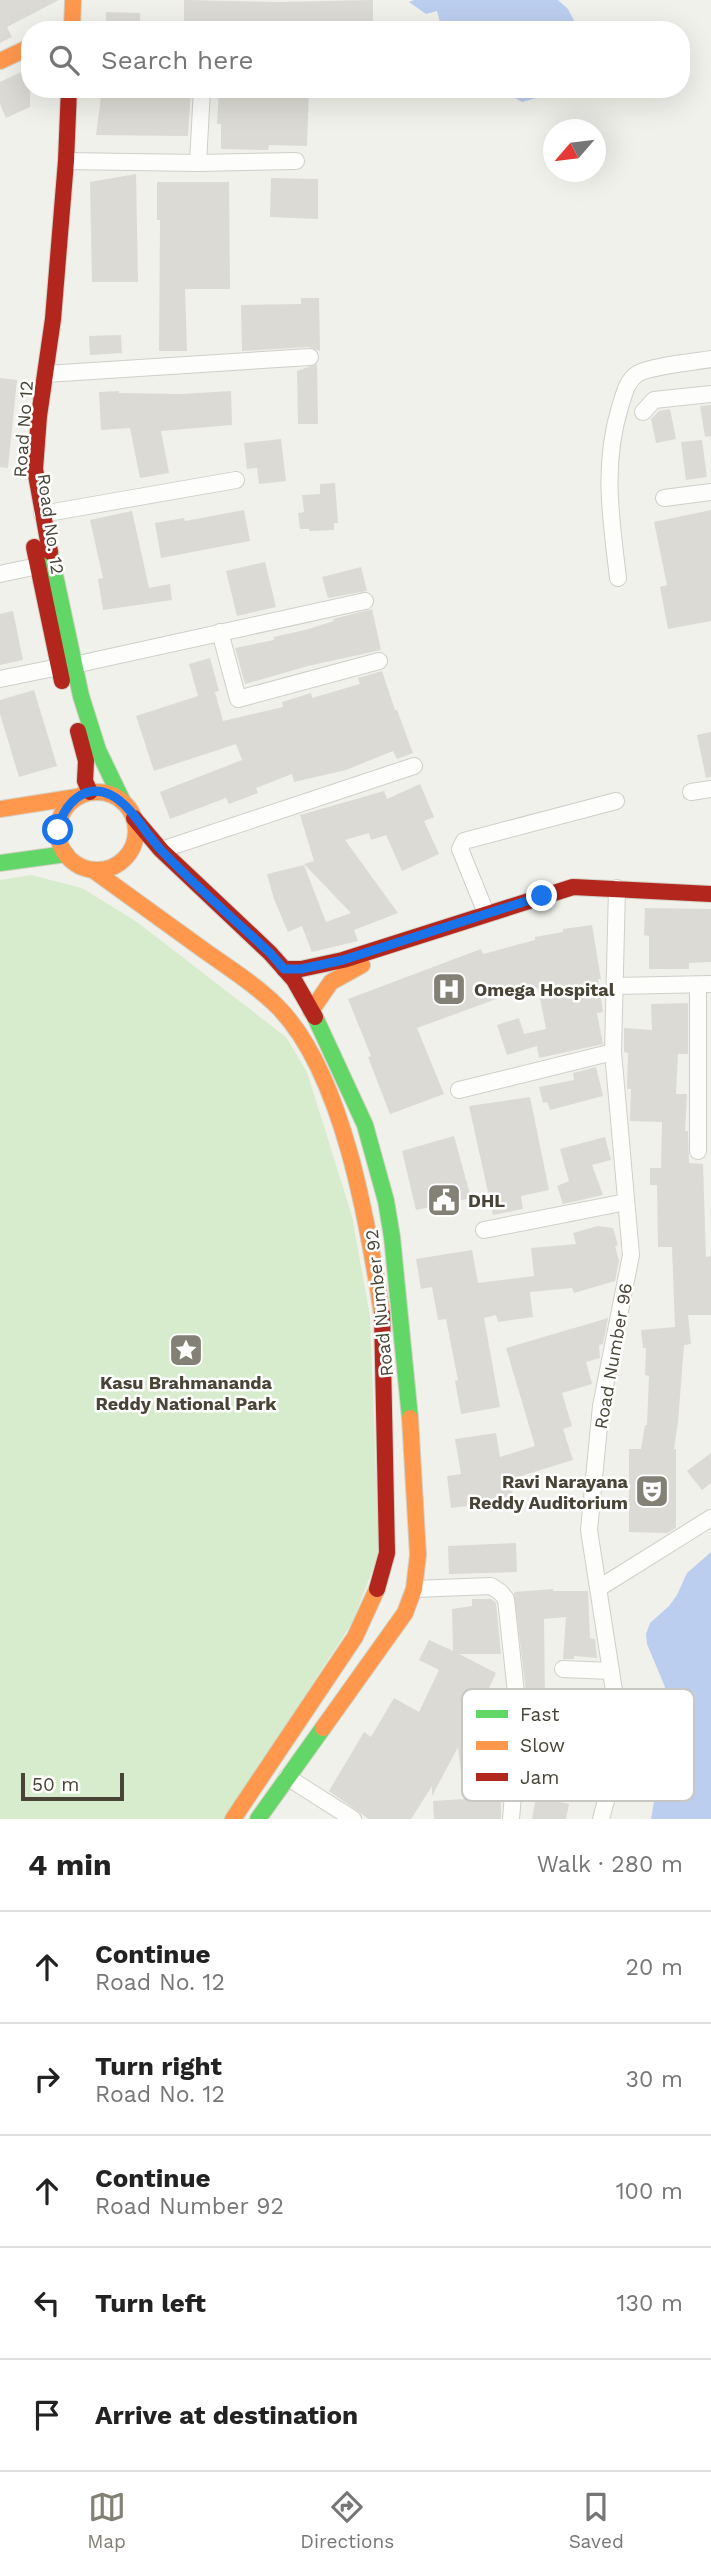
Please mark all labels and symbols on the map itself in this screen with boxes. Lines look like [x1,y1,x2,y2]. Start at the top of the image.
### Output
north arrow [543,119,606,182]
street label: Road No 12 [9,380,37,478]
street label: Road No. 12 [34,472,68,576]
route start [42,814,73,845]
route end [526,880,557,911]
hospital icon: Omega Hospital [430,970,468,1008]
place label: Omega Hospital [474,979,615,1000]
public building icon: DHL [425,1181,463,1219]
place label: DHL [468,1190,505,1211]
street label: Road Number 92 [361,1228,397,1378]
street label: Road Number 96 [590,1281,636,1431]
place icon: Kasu Brahmananda Reddy National Park [167,1331,205,1369]
place label: Kasu Brahmananda Reddy National Park [95,1372,277,1414]
place label: Ravi Narayana Reddy Auditorium [469,1471,629,1513]
theatre icon: Ravi Narayana Reddy Auditorium [633,1472,671,1510]
legend [462,1689,694,1801]
text: Fast [520,1703,559,1726]
text: Slow [520,1734,565,1757]
text: Jam [520,1766,559,1789]
scale bar [21,1770,124,1802]

